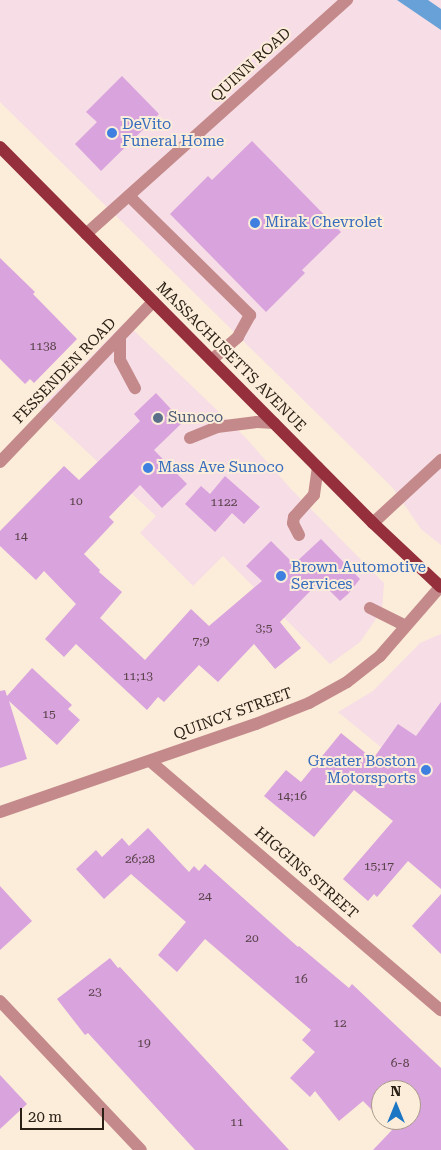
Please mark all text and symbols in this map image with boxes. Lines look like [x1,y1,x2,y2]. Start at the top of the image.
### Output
street label: QUINN ROAD [207,24,295,106]
place label: DeVito Funeral Home [122,115,224,150]
marker: DeVito Funeral Home [106,127,118,139]
place label: Mirak Chevrolet [265,214,382,232]
marker: Mirak Chevrolet [249,217,261,229]
street label: MASSACHUSETTS AVENUE [152,278,310,436]
street label: FESSENDEN ROAD [10,314,120,428]
house number: 1138 [30,340,56,354]
place label: Sunoco [168,409,223,427]
marker: Sunoco [152,412,164,424]
place label: Mass Ave Sunoco [158,459,284,477]
marker: Mass Ave Sunoco [142,462,154,474]
house number: 10 [69,495,83,509]
house number: 1122 [211,496,237,510]
house number: 14 [14,530,28,544]
place label: Brown Automotive Services [291,558,426,593]
marker: Brown Automotive Services [275,570,287,582]
house number: 3;5 [256,622,272,636]
house number: 7;9 [193,635,209,649]
house number: 11;13 [123,670,153,684]
street label: QUINCY STREET [171,684,295,744]
house number: 15 [42,708,56,722]
place label: Greater Boston Motorsports [308,752,416,787]
marker: Greater Boston Motorsports [420,764,432,776]
house number: 14;16 [277,790,307,804]
street label: HIGGINS STREET [251,823,361,923]
house number: 26;28 [125,853,155,867]
house number: 15;17 [364,860,394,874]
house number: 24 [198,890,212,904]
house number: 20 [245,932,259,946]
house number: 16 [294,973,308,987]
house number: 23 [88,986,102,1000]
house number: 12 [333,1017,347,1031]
house number: 19 [137,1037,151,1051]
house number: 6-8 [391,1057,409,1071]
north arrow [371,1080,421,1130]
text: N [391,1083,401,1099]
scale bar [22,1098,106,1130]
text: 20 m [28,1108,62,1126]
house number: 11 [230,1116,244,1130]

